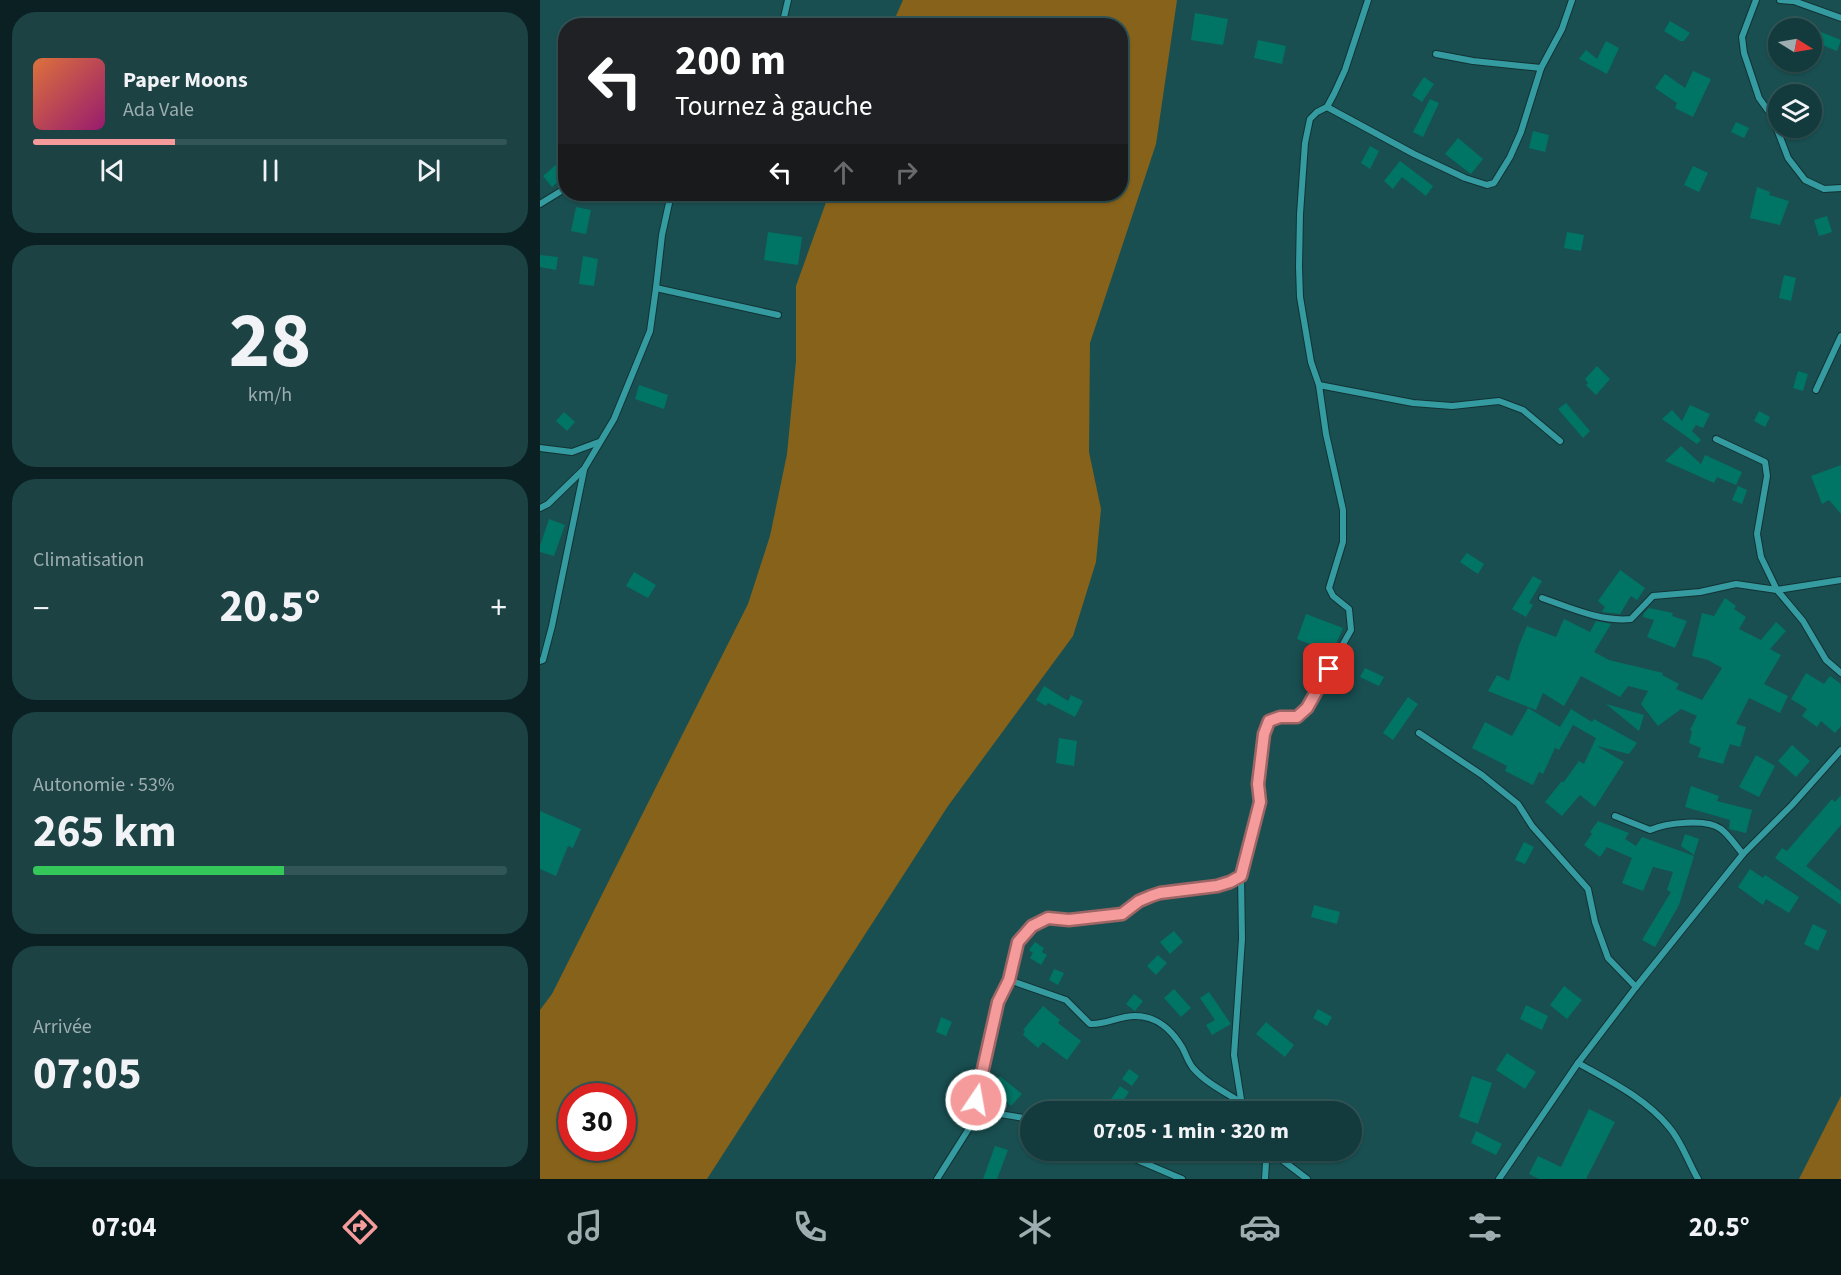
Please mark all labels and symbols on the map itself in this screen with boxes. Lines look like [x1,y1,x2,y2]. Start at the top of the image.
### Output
north arrow [1768,18,1822,72]
pin [1303,643,1354,694]
position arrow [944,1068,1008,1132]
speed limit sign: 30 [558,1083,636,1161]

